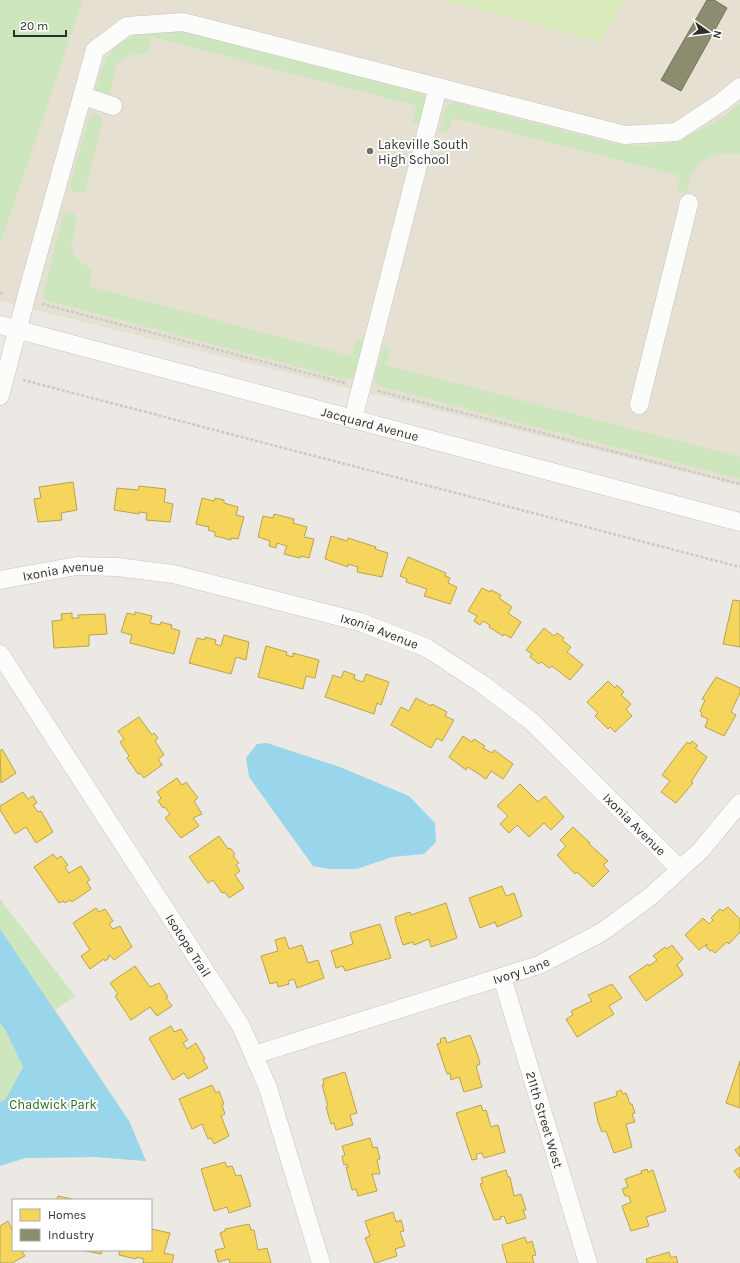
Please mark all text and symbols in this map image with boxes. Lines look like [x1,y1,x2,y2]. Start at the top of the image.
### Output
scale bar [14,12,66,38]
north arrow [688,12,728,52]
text: 20 m [20,19,48,33]
text: N [710,29,724,40]
place label: Lakeville South High School [378,137,468,167]
marker: Lakeville South High School [365,146,375,156]
street label: Jacquard Avenue [320,403,421,444]
street label: Ixonia Avenue [21,558,104,583]
street label: Ixonia Avenue [339,610,421,652]
street label: Ixonia Avenue [600,790,669,859]
street label: Isotope Trail [163,911,215,979]
street label: Ivory Lane [491,953,552,987]
street label: 211th Street West [523,1069,567,1170]
park label: Chadwick Park [9,1097,97,1112]
legend [12,1199,152,1251]
text: Homes [48,1208,86,1222]
text: Industry [48,1228,94,1242]

